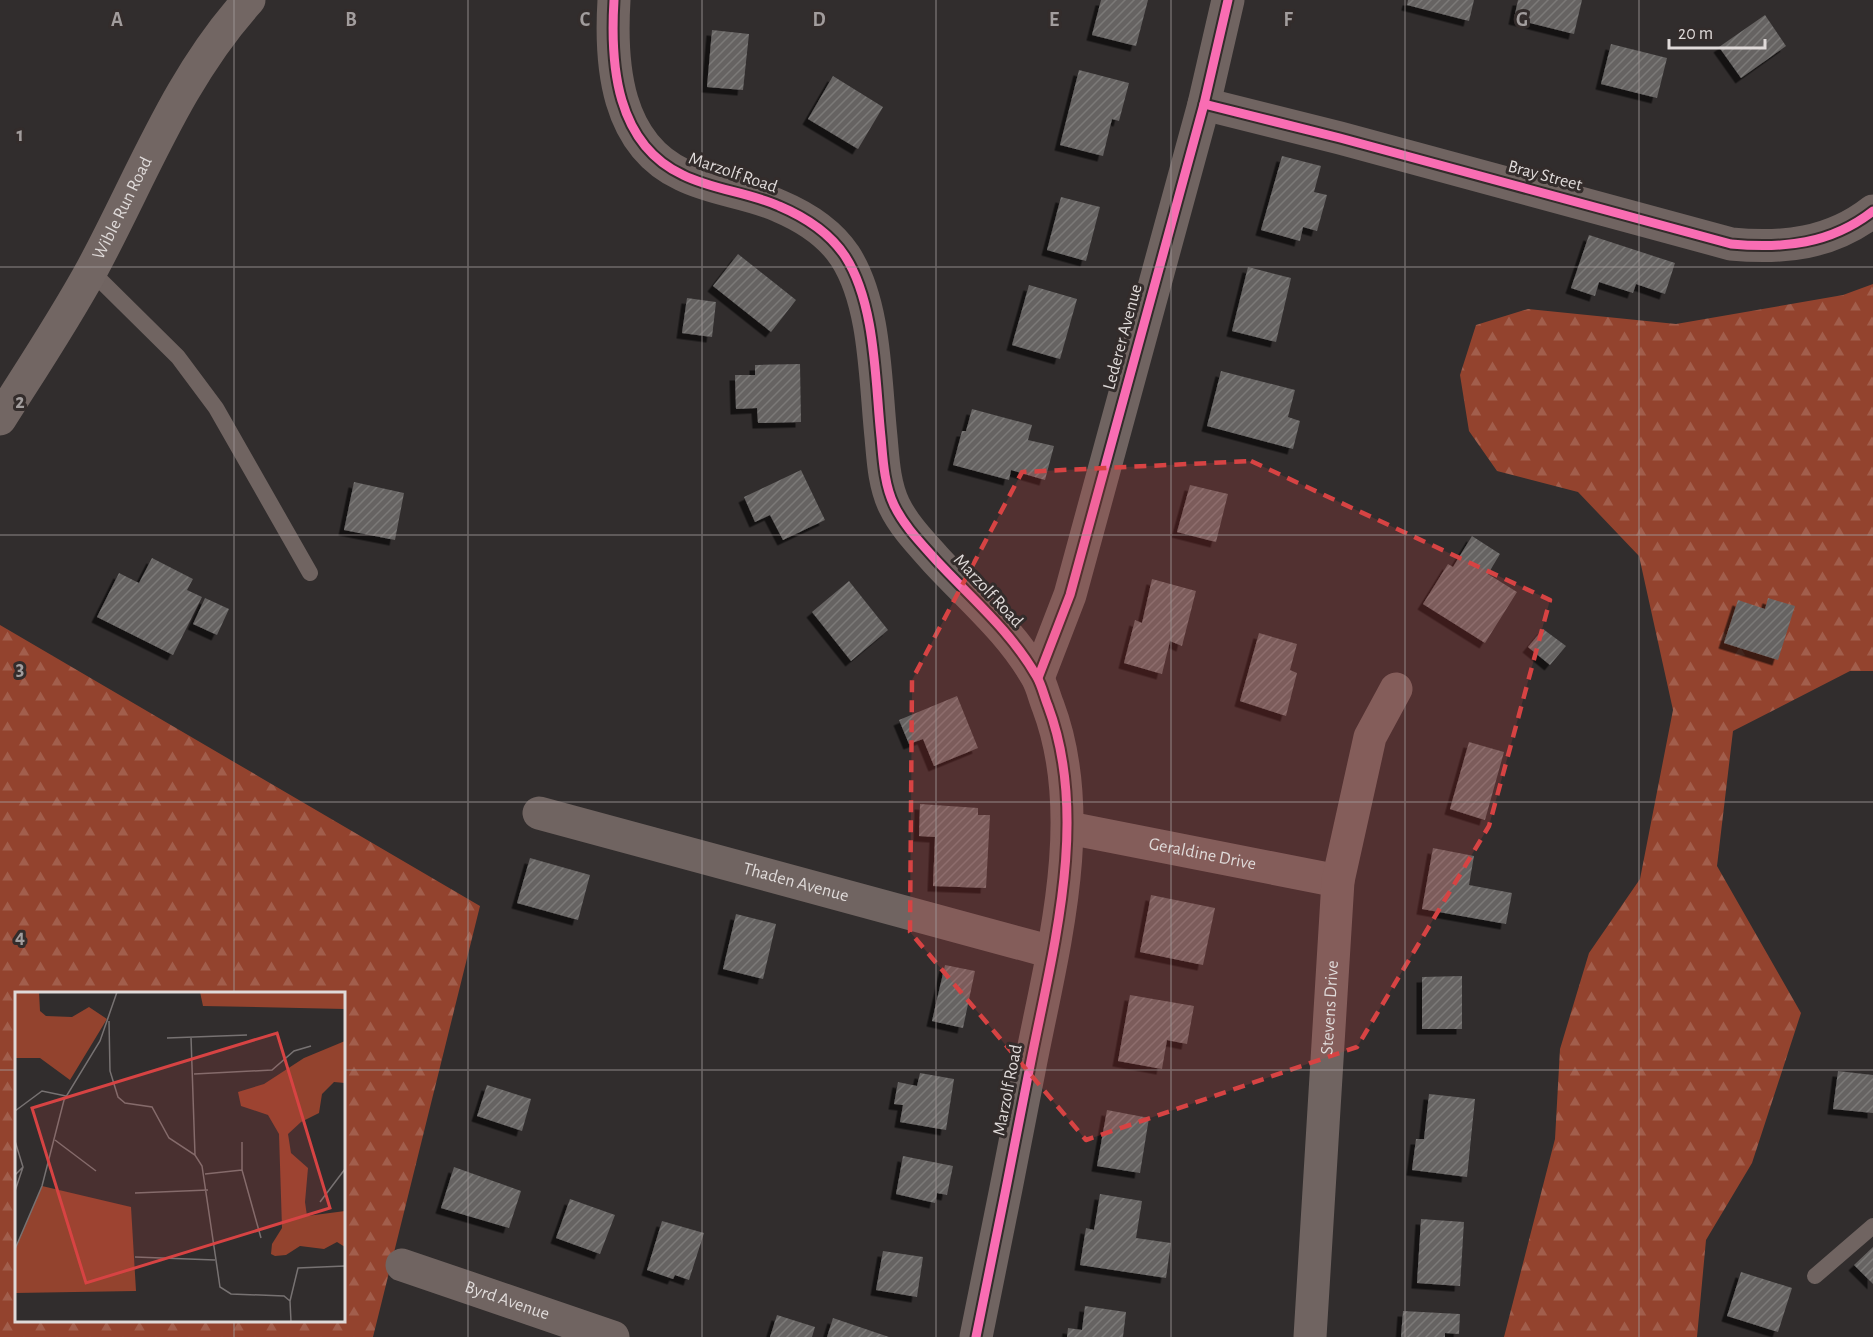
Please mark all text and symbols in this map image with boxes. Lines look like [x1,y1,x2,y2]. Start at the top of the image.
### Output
text: A [111,10,123,30]
text: B [345,10,357,30]
text: C [580,10,591,30]
text: D [812,10,826,30]
text: E [1049,10,1059,30]
text: F [1283,10,1293,30]
text: G [1516,10,1528,30]
scale bar [1669,12,1765,50]
text: 20 m [1678,25,1713,43]
text: 1 [16,125,24,145]
street label: Marzolf Road [686,149,780,197]
street label: Wible Run Road [90,154,156,263]
street label: Bray Street [1506,157,1584,195]
street label: Lederer Avenue [1100,282,1146,392]
text: 2 [15,392,25,412]
street label: Marzolf Road [950,551,1026,631]
text: 3 [16,659,24,679]
street label: Geraldine Drive [1147,835,1258,874]
street label: Thaden Avenue [741,860,851,905]
text: 4 [15,927,25,947]
street label: Stevens Drive [1318,960,1342,1055]
inset map [15,992,345,1322]
street label: Marzolf Road [990,1043,1026,1137]
street label: Byrd Avenue [463,1278,552,1324]

